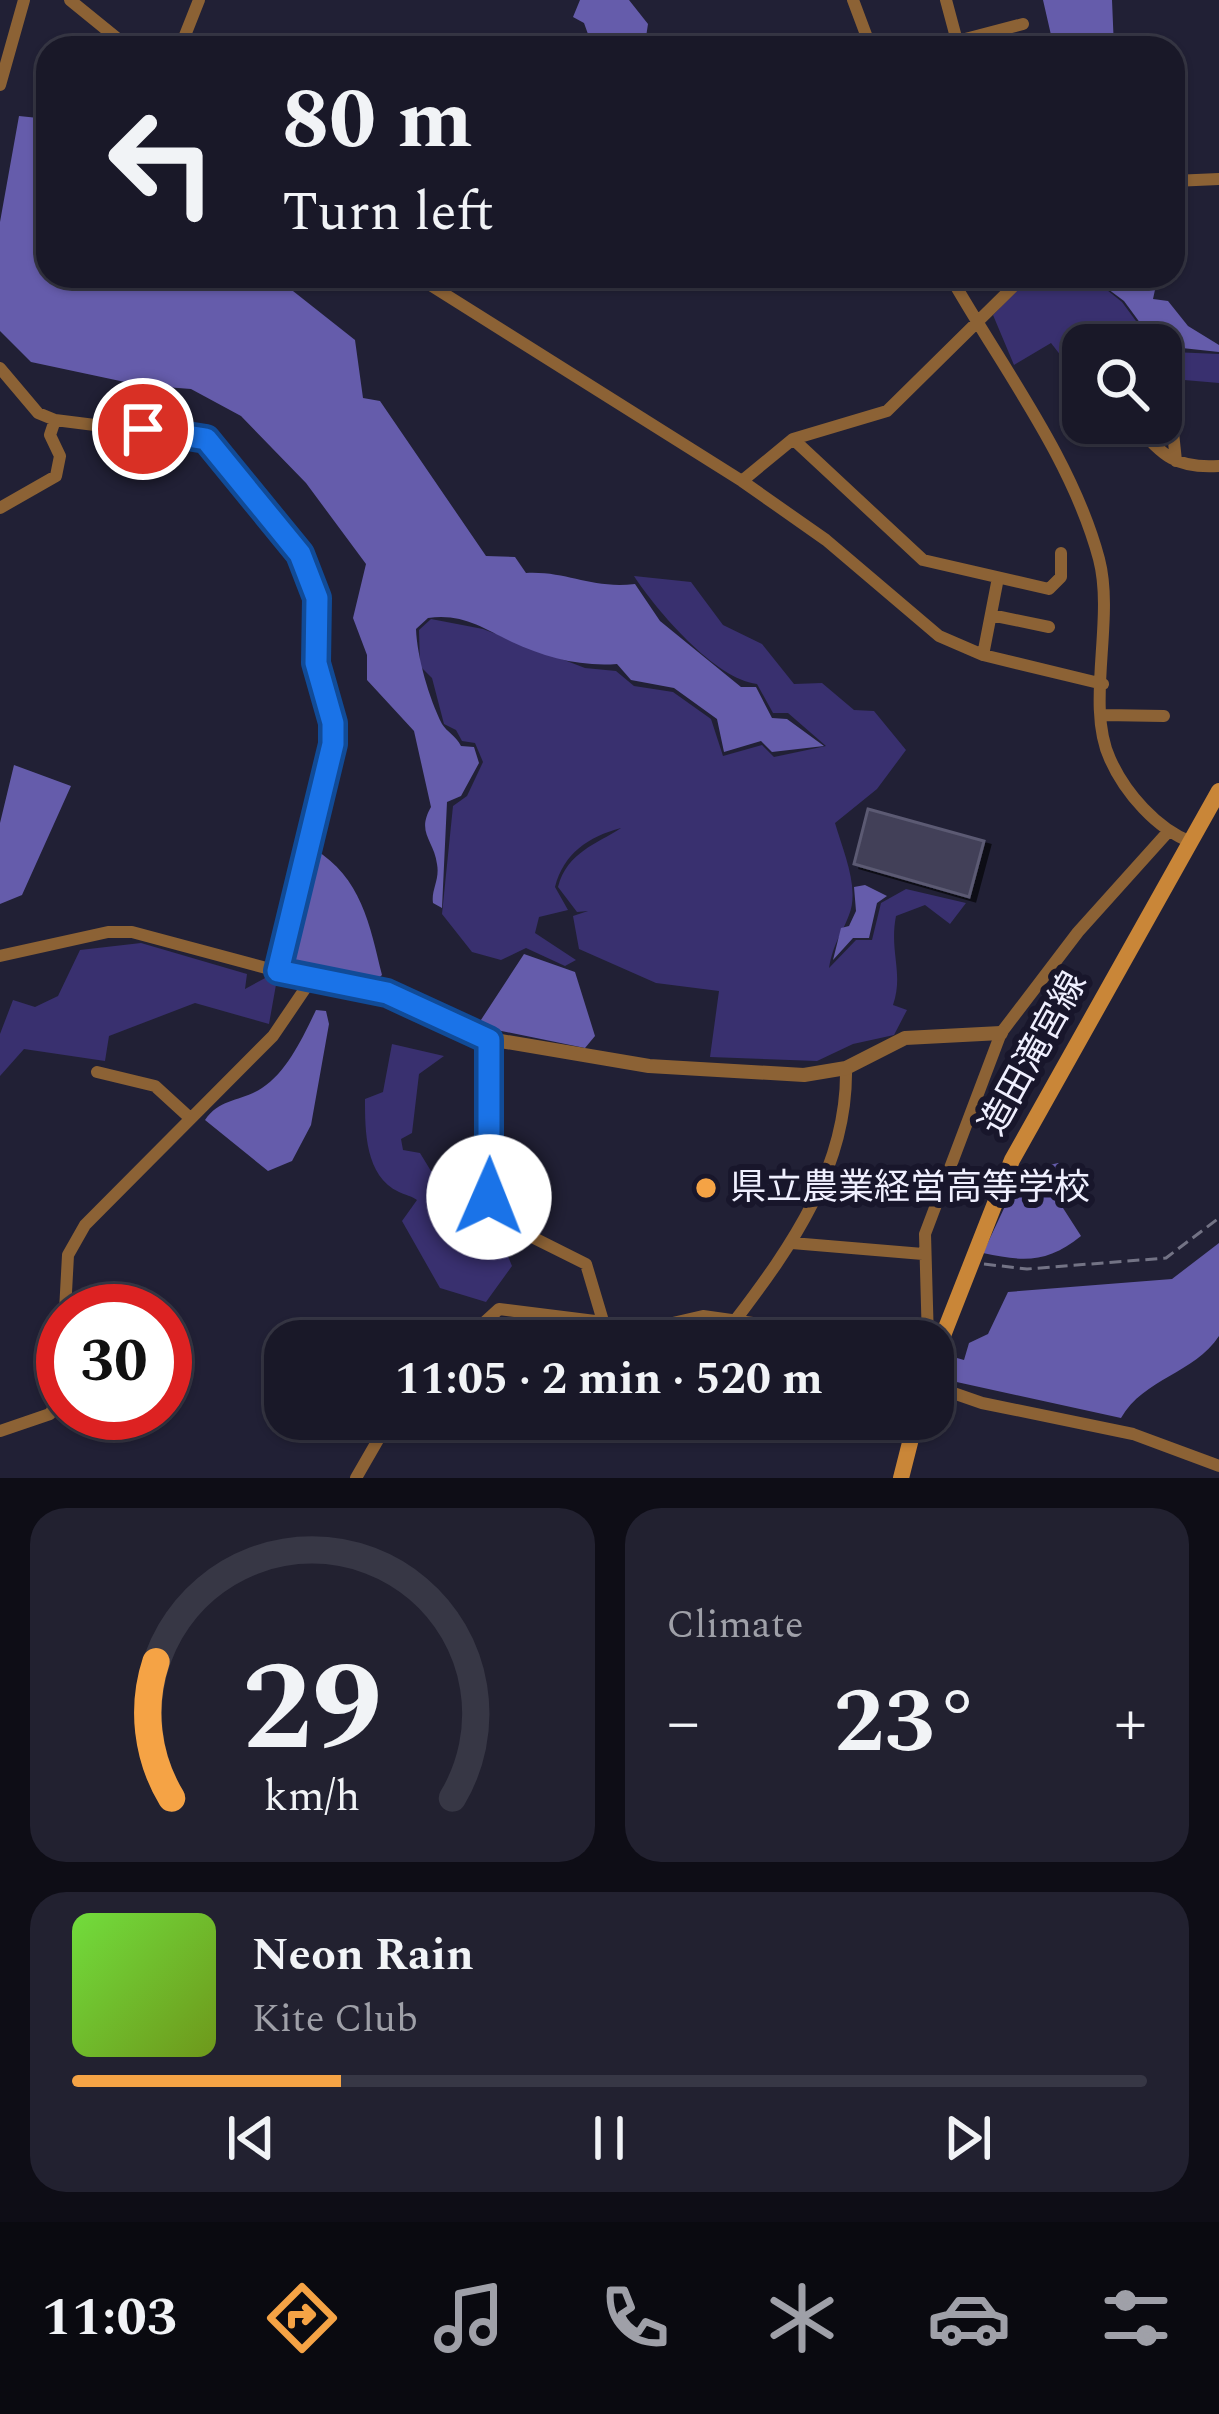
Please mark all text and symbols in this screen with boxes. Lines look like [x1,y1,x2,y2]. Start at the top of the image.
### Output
text: 80 m [282,57,473,185]
icon: left [84,84,240,240]
text: Turn left [282,172,494,254]
map controls [1062,324,1182,444]
button: search [1062,324,1182,444]
pin [92,378,194,480]
icon: arrive [110,396,176,462]
street label: 造田滝宮線 [966,962,1102,1146]
position arrow [426,1134,552,1260]
place label: 県立農業経営高等学校 [730,1161,1090,1216]
marker: 県立農業経営高等学校 [693,1175,719,1201]
speed limit sign: 30 [36,1284,192,1440]
text: 11:05 · 2 min · 520 m [395,1345,823,1414]
text: Climate [667,1596,804,1655]
text: 29 [242,1615,382,1805]
text: 23° [834,1655,980,1792]
text: − [667,1673,700,1774]
text: + [1114,1673,1147,1774]
text: km/h [264,1765,361,1830]
text: Neon Rain [252,1921,474,1990]
text: Kite Club [252,1990,418,2049]
icon: previous [218,2105,284,2171]
icon: pause [576,2105,642,2171]
icon: next [935,2105,1001,2171]
icon: directions [260,2276,344,2360]
icon: music [427,2276,511,2360]
icon: phone [593,2276,677,2360]
icon: climate [760,2276,844,2360]
icon: car [927,2276,1011,2360]
icon: filters [1094,2276,1178,2360]
text: 11:03 [41,2277,177,2359]

